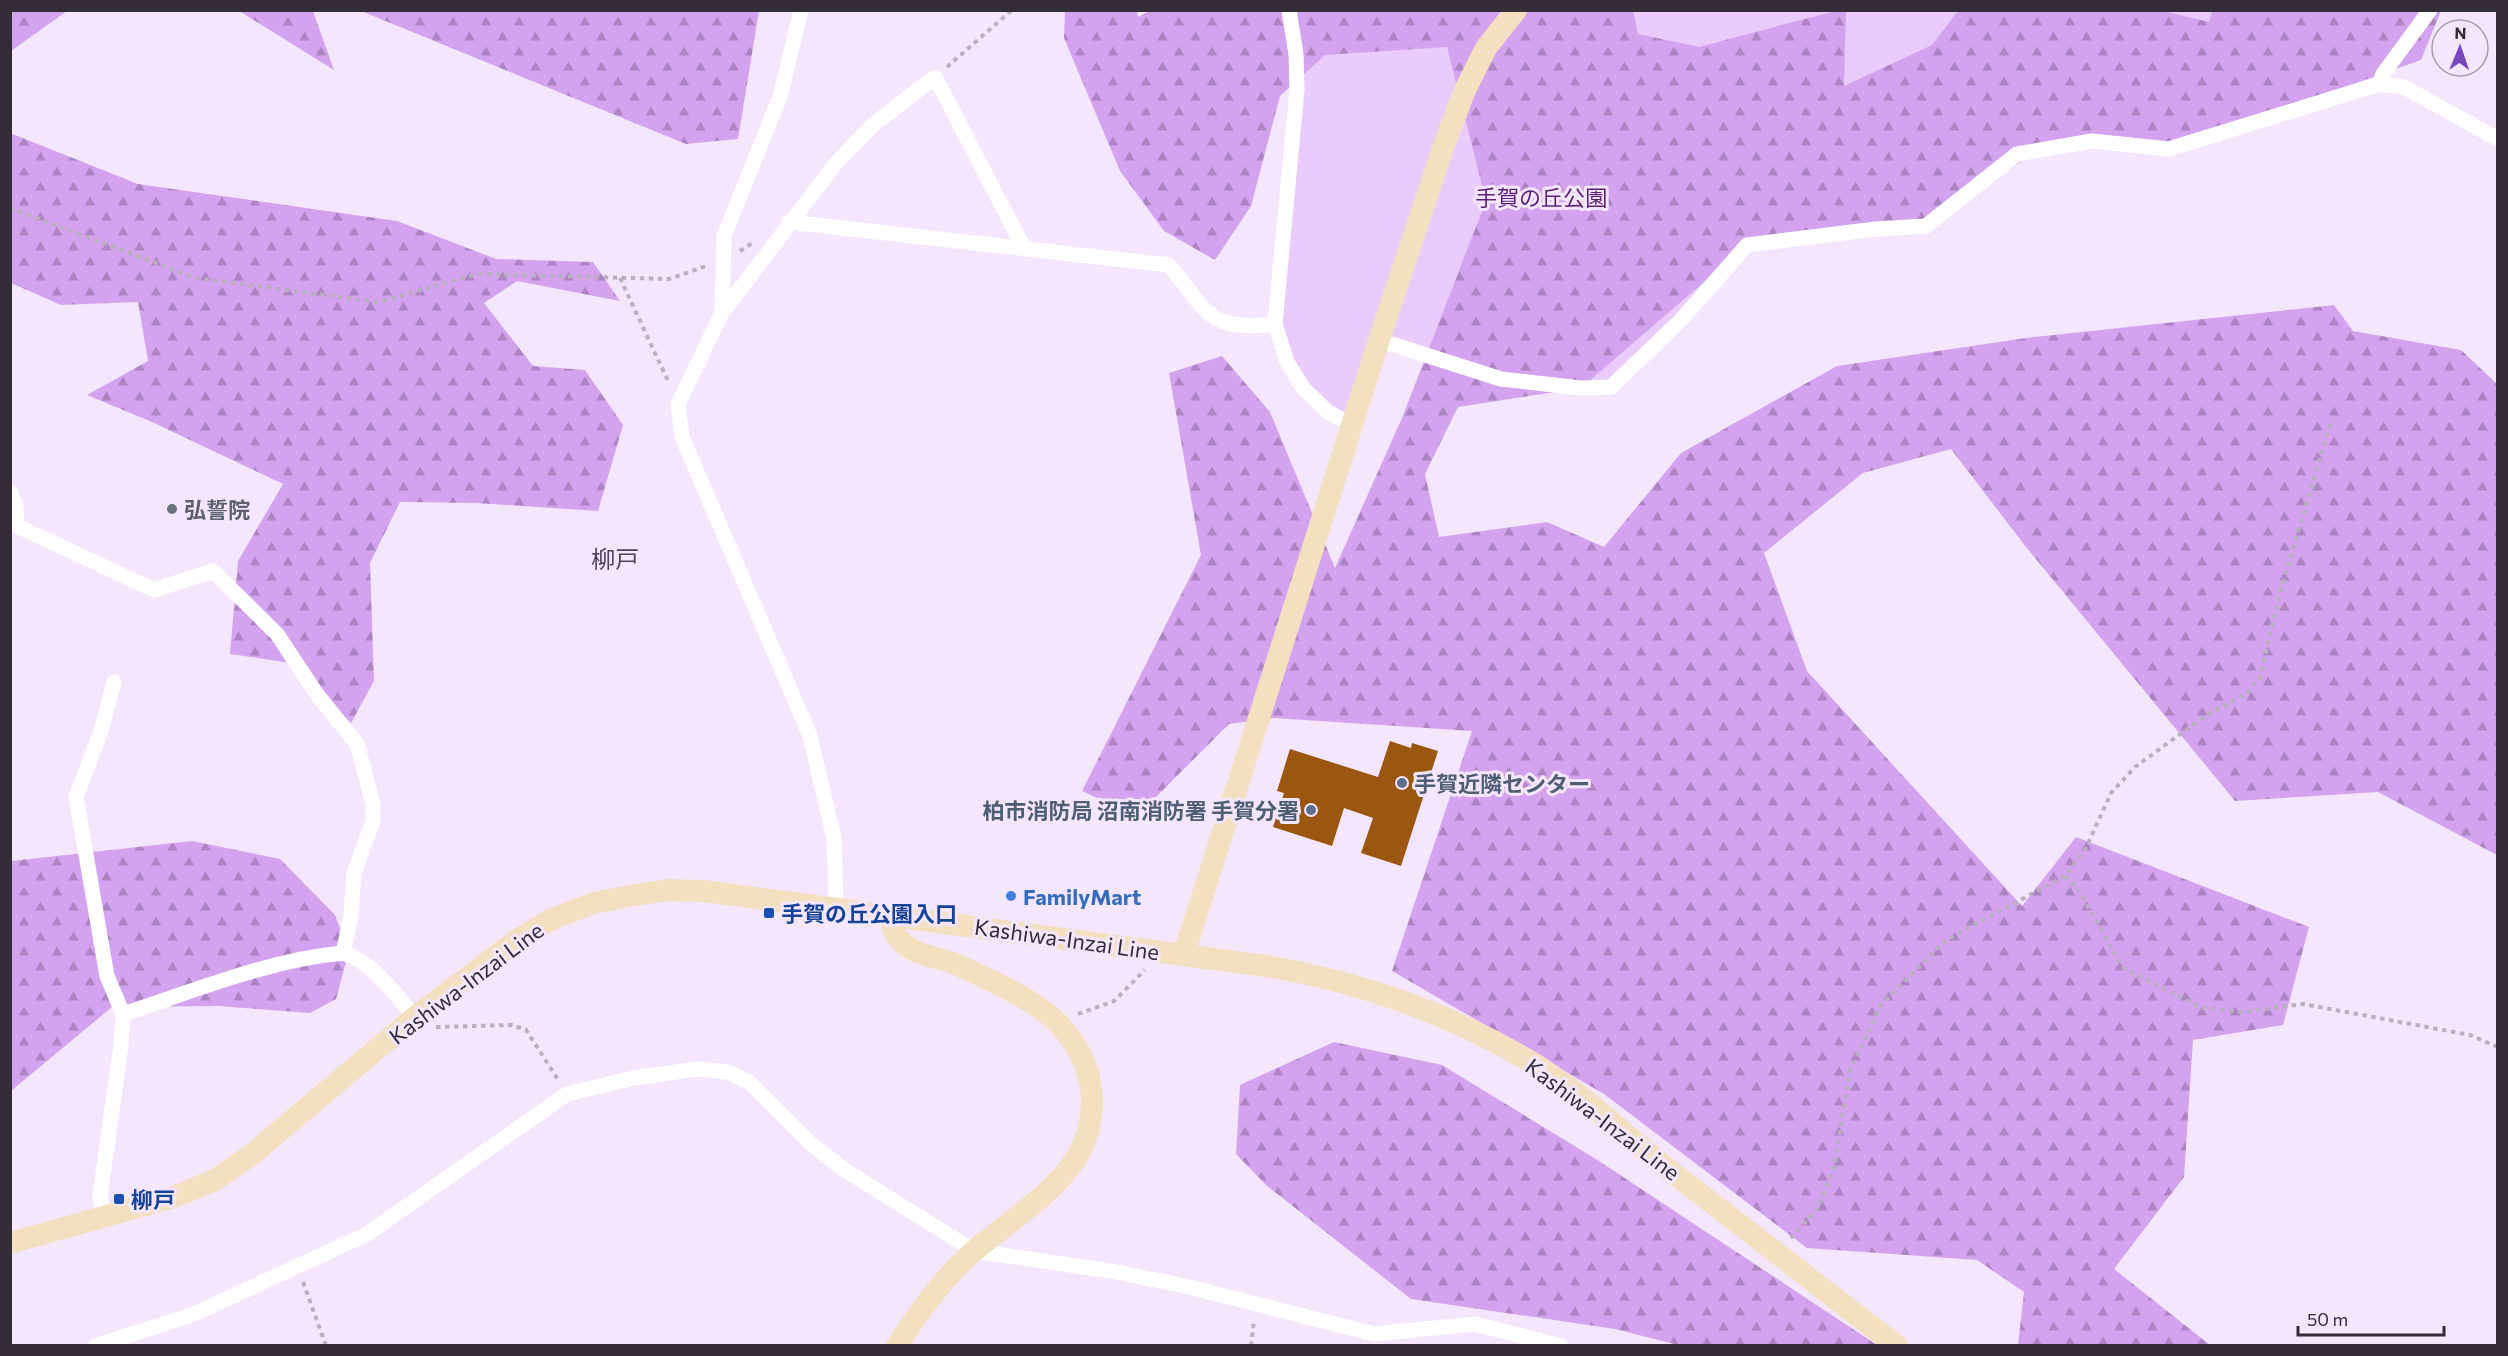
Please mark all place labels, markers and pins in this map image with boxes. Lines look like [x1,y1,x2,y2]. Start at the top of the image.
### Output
place label: 弘誓院 [184,496,250,523]
marker: 弘誓院 [165,502,179,516]
place label: 手賀近隣センター [1414,770,1590,797]
marker: 手賀近隣センター [1395,776,1409,790]
place label: 柏市消防局 沼南消防署 手賀分署 [983,797,1299,824]
marker: 柏市消防局 沼南消防署 手賀分署 [1304,803,1318,817]
place label: FamilyMart [1023,883,1141,910]
marker: FamilyMart [1004,889,1018,903]
place label: 手賀の丘公園入口 [781,900,957,927]
marker: 手賀の丘公園入口 [762,906,776,920]
place label: 柳戸 [131,1186,175,1213]
marker: 柳戸 [112,1192,126,1206]

